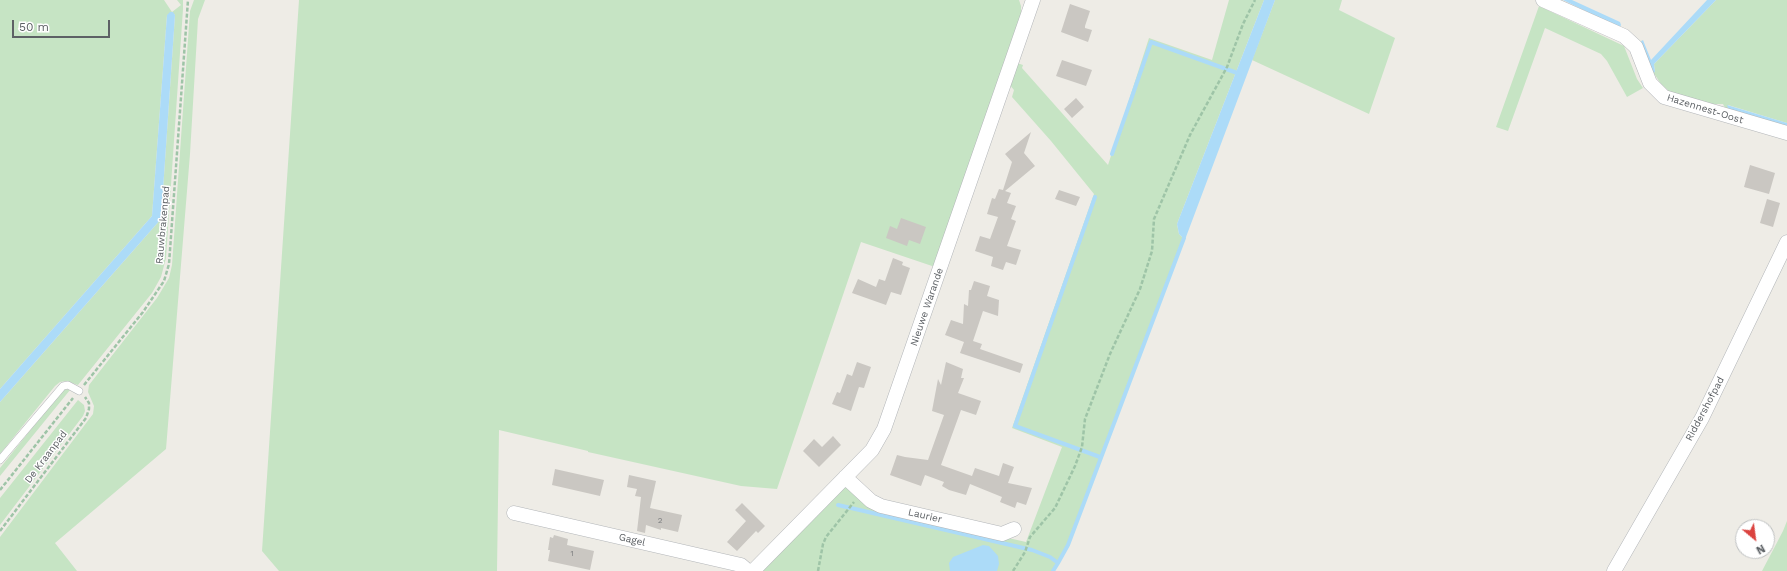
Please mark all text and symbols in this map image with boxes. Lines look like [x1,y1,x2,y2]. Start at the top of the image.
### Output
scale bar [14,12,112,38]
text: 50 m [19,20,49,34]
street label: Hazennest-Oost [1665,92,1745,126]
street label: Rauwbrakenpad [154,185,172,265]
street label: Nieuwe Warande [908,266,946,348]
street label: Riddershofpad [1683,375,1727,443]
street label: De Kraanpad [22,428,70,486]
street label: Laurier [907,506,943,526]
house number: 2 [658,516,662,526]
north arrow [1735,519,1775,559]
street label: Gagel [617,531,647,549]
text: N [1754,541,1767,557]
house number: 1 [570,549,574,559]

